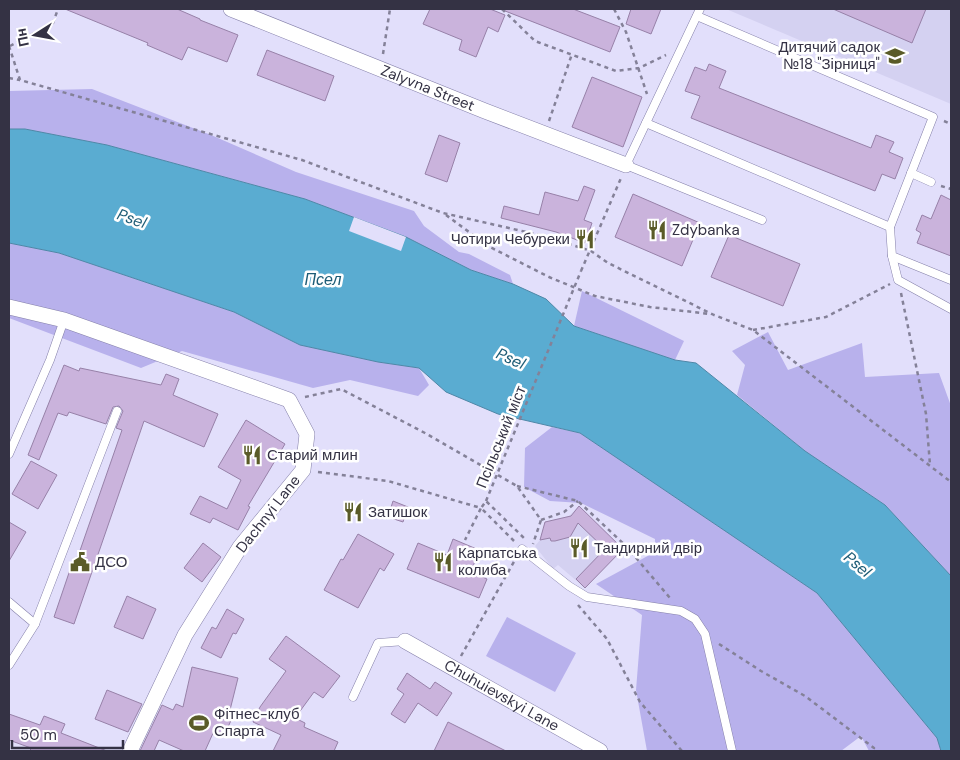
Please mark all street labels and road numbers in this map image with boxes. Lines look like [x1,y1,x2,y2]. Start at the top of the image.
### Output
street label: Zalyvna Street [378,60,478,116]
street label: Псільський міст [471,383,531,491]
street label: Dachnyi Lane [231,471,305,557]
street label: Chuhuievskyi Lane [441,655,563,736]

